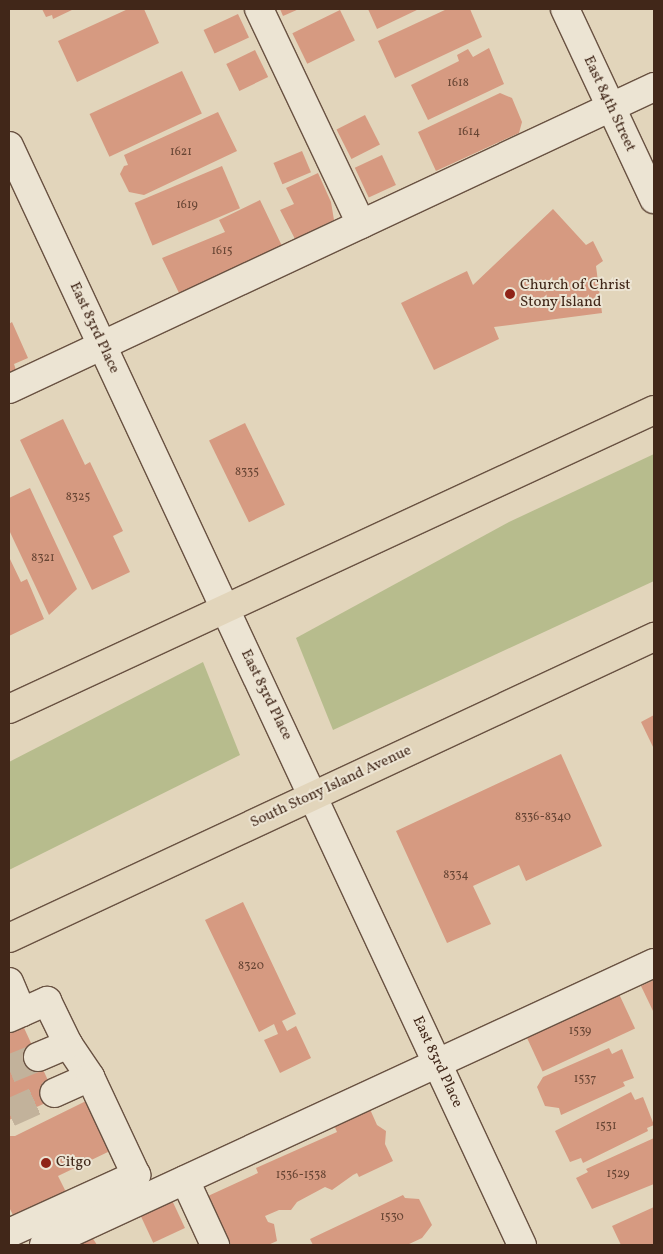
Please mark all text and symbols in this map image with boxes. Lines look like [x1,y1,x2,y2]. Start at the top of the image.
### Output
street label: East 84th Street [579,53,639,155]
house number: 1618 [447,77,469,91]
house number: 1614 [458,126,480,140]
house number: 1621 [170,146,192,160]
house number: 1619 [176,199,198,213]
house number: 1615 [211,245,233,259]
place label: Church of Christ Stony Island [520,276,629,311]
street label: East 83rd Place [65,279,123,377]
marker: Church of Christ Stony Island [504,288,516,300]
house number: 8335 [235,466,259,480]
house number: 8325 [66,491,90,505]
house number: 8321 [31,552,55,566]
street label: East 83rd Place [236,647,296,743]
street label: South Stony Island Avenue [247,742,415,832]
house number: 8336-8340 [515,811,571,825]
house number: 8334 [443,869,469,883]
house number: 8320 [238,960,264,974]
street label: East 83rd Place [408,1013,466,1111]
house number: 1539 [569,1025,591,1039]
house number: 1537 [574,1073,596,1087]
house number: 1531 [595,1120,617,1134]
place label: Citgo [56,1154,91,1172]
marker: Citgo [40,1157,52,1169]
house number: 1529 [607,1168,629,1182]
house number: 1536-1538 [276,1169,326,1183]
house number: 1530 [380,1211,404,1225]

